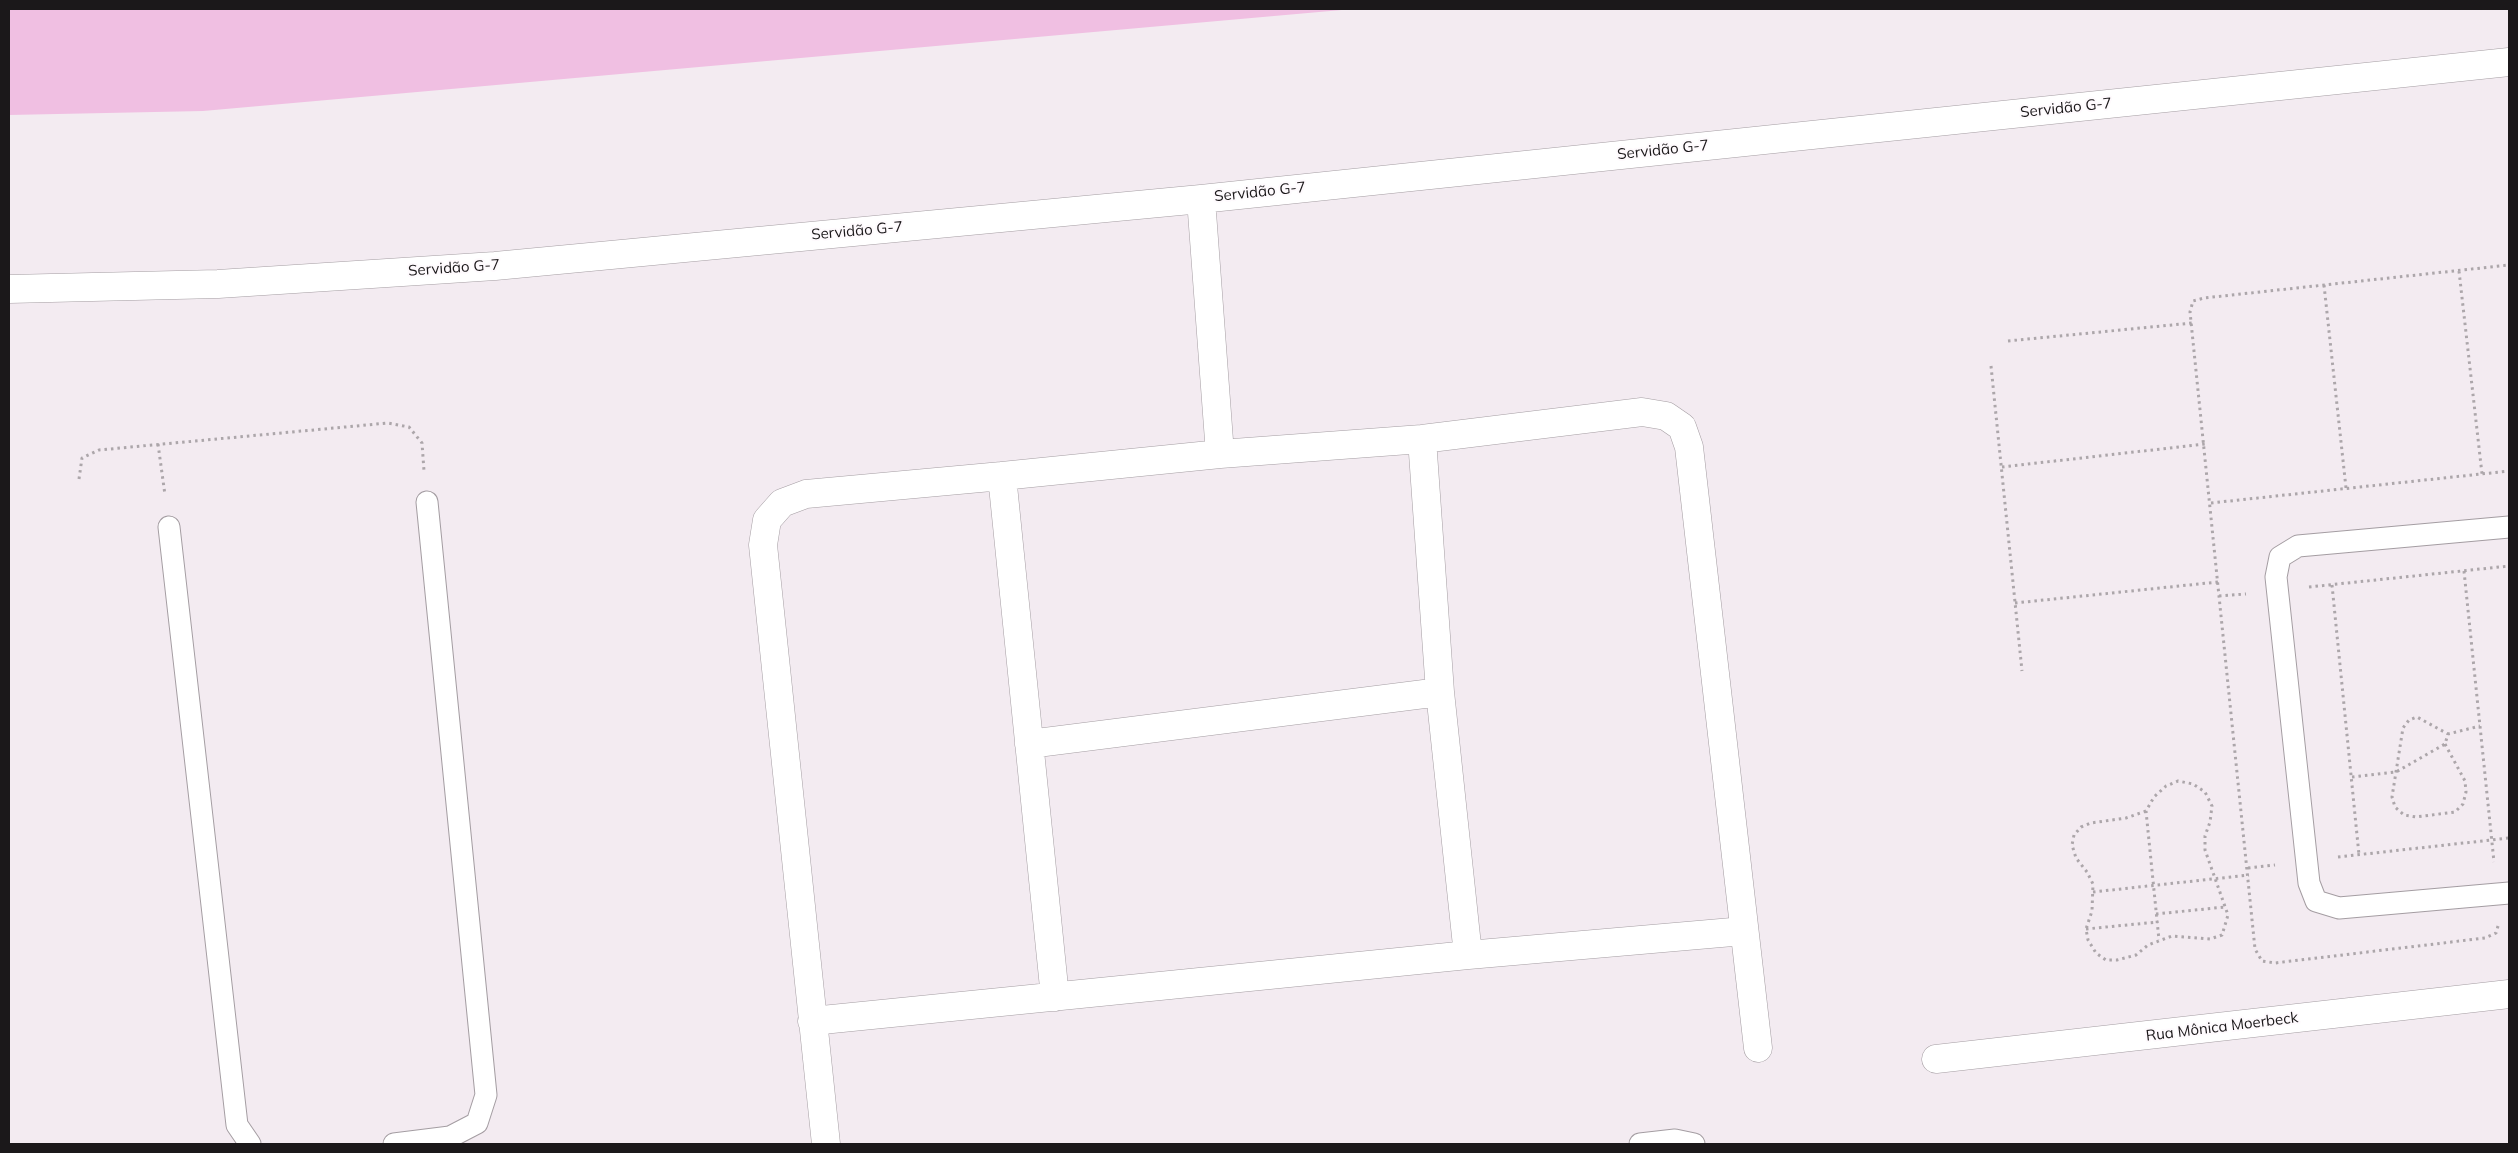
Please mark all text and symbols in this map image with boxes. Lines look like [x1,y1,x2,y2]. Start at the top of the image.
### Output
street label: Servidão G-7 [2019,94,2113,122]
street label: Servidão G-7 [1616,136,1710,164]
street label: Servidão G-7 [1213,178,1307,206]
street label: Servidão G-7 [810,218,904,244]
street label: Servidão G-7 [408,256,500,280]
street label: Rua Mônica Moerbeck [2145,1009,2299,1045]

